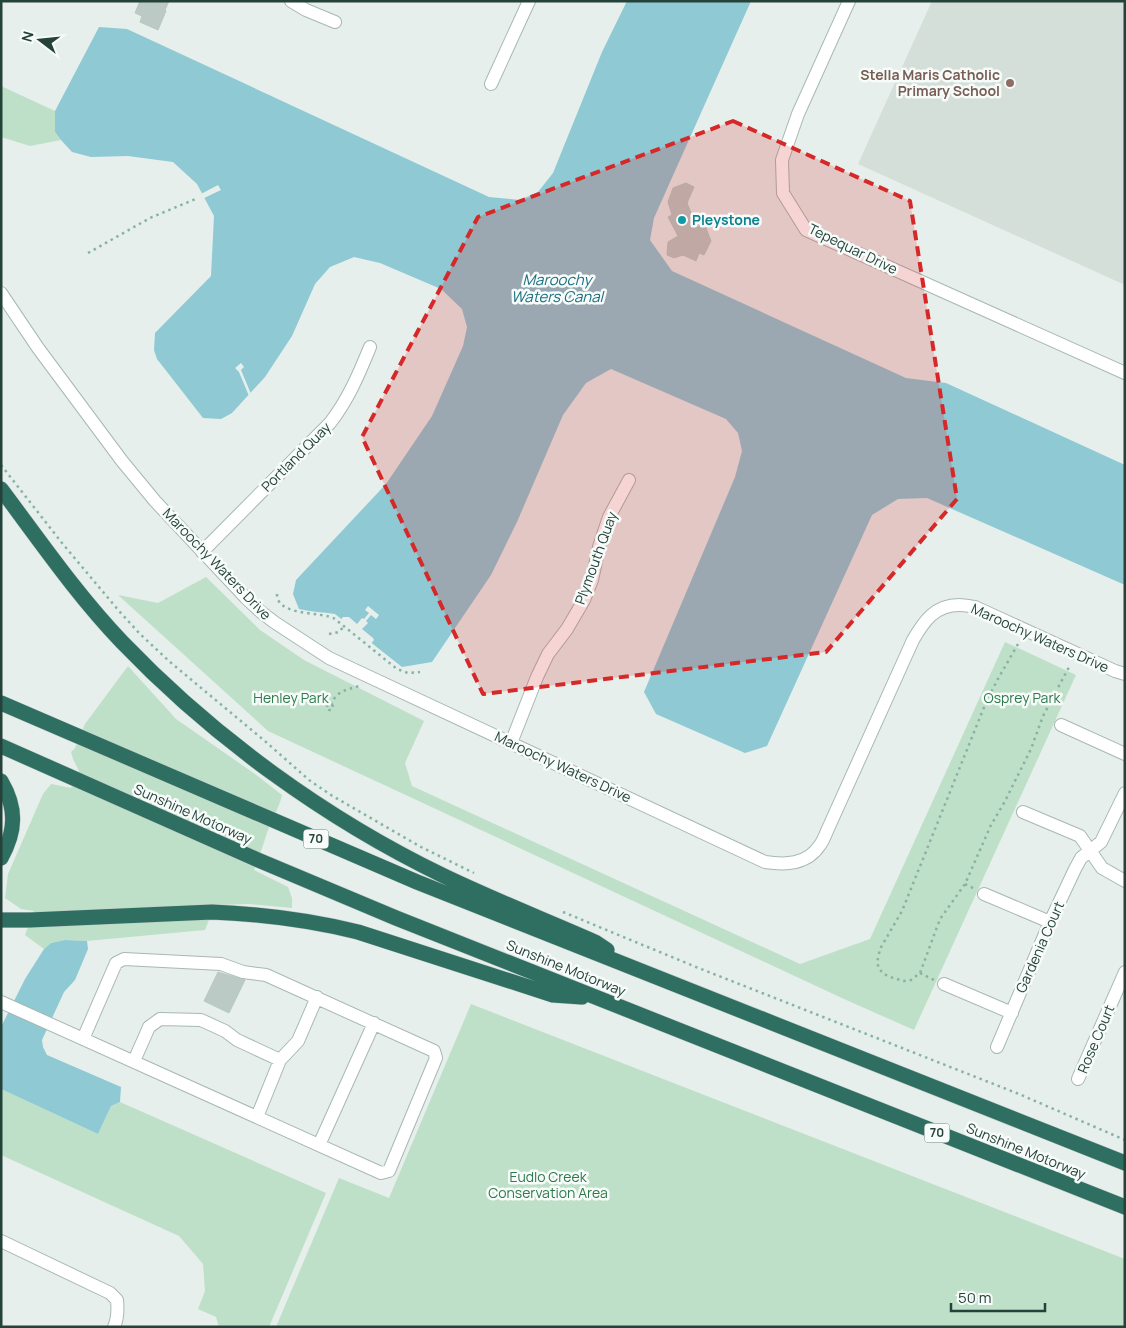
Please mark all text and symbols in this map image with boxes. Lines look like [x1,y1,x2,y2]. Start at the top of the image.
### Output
north arrow [15,15,65,65]
text: N [17,29,38,44]
place label: Stella Maris Catholic Primary School [860,65,1000,100]
marker: Stella Maris Catholic Primary School [1004,77,1016,89]
place label: Pleystone [692,210,760,229]
marker: Pleystone [676,214,688,226]
street label: Tepequar Drive [806,219,901,278]
water label: Maroochy Waters Canal [511,269,605,307]
street label: Portland Quay [257,417,335,496]
street label: Maroochy Waters Drive [159,504,276,624]
street label: Plymouth Quay [570,508,621,607]
street label: Maroochy Waters Drive [968,599,1112,676]
park label: Henley Park [253,688,330,707]
park label: Osprey Park [984,688,1061,707]
street label: Maroochy Waters Drive [492,727,635,807]
street label: Sunshine Motorway [131,779,256,848]
road number: 70 [304,830,328,849]
street label: Gardenia Court [1011,898,1068,996]
street label: Sunshine Motorway [504,935,629,1000]
street label: Rose Court [1073,1001,1119,1076]
street label: Sunshine Motorway [964,1118,1089,1183]
road number: 70 [924,1124,950,1142]
park label: Eudlo Creek Conservation Area [488,1167,608,1202]
scale bar [951,1280,1045,1312]
text: 50 m [958,1287,992,1308]

